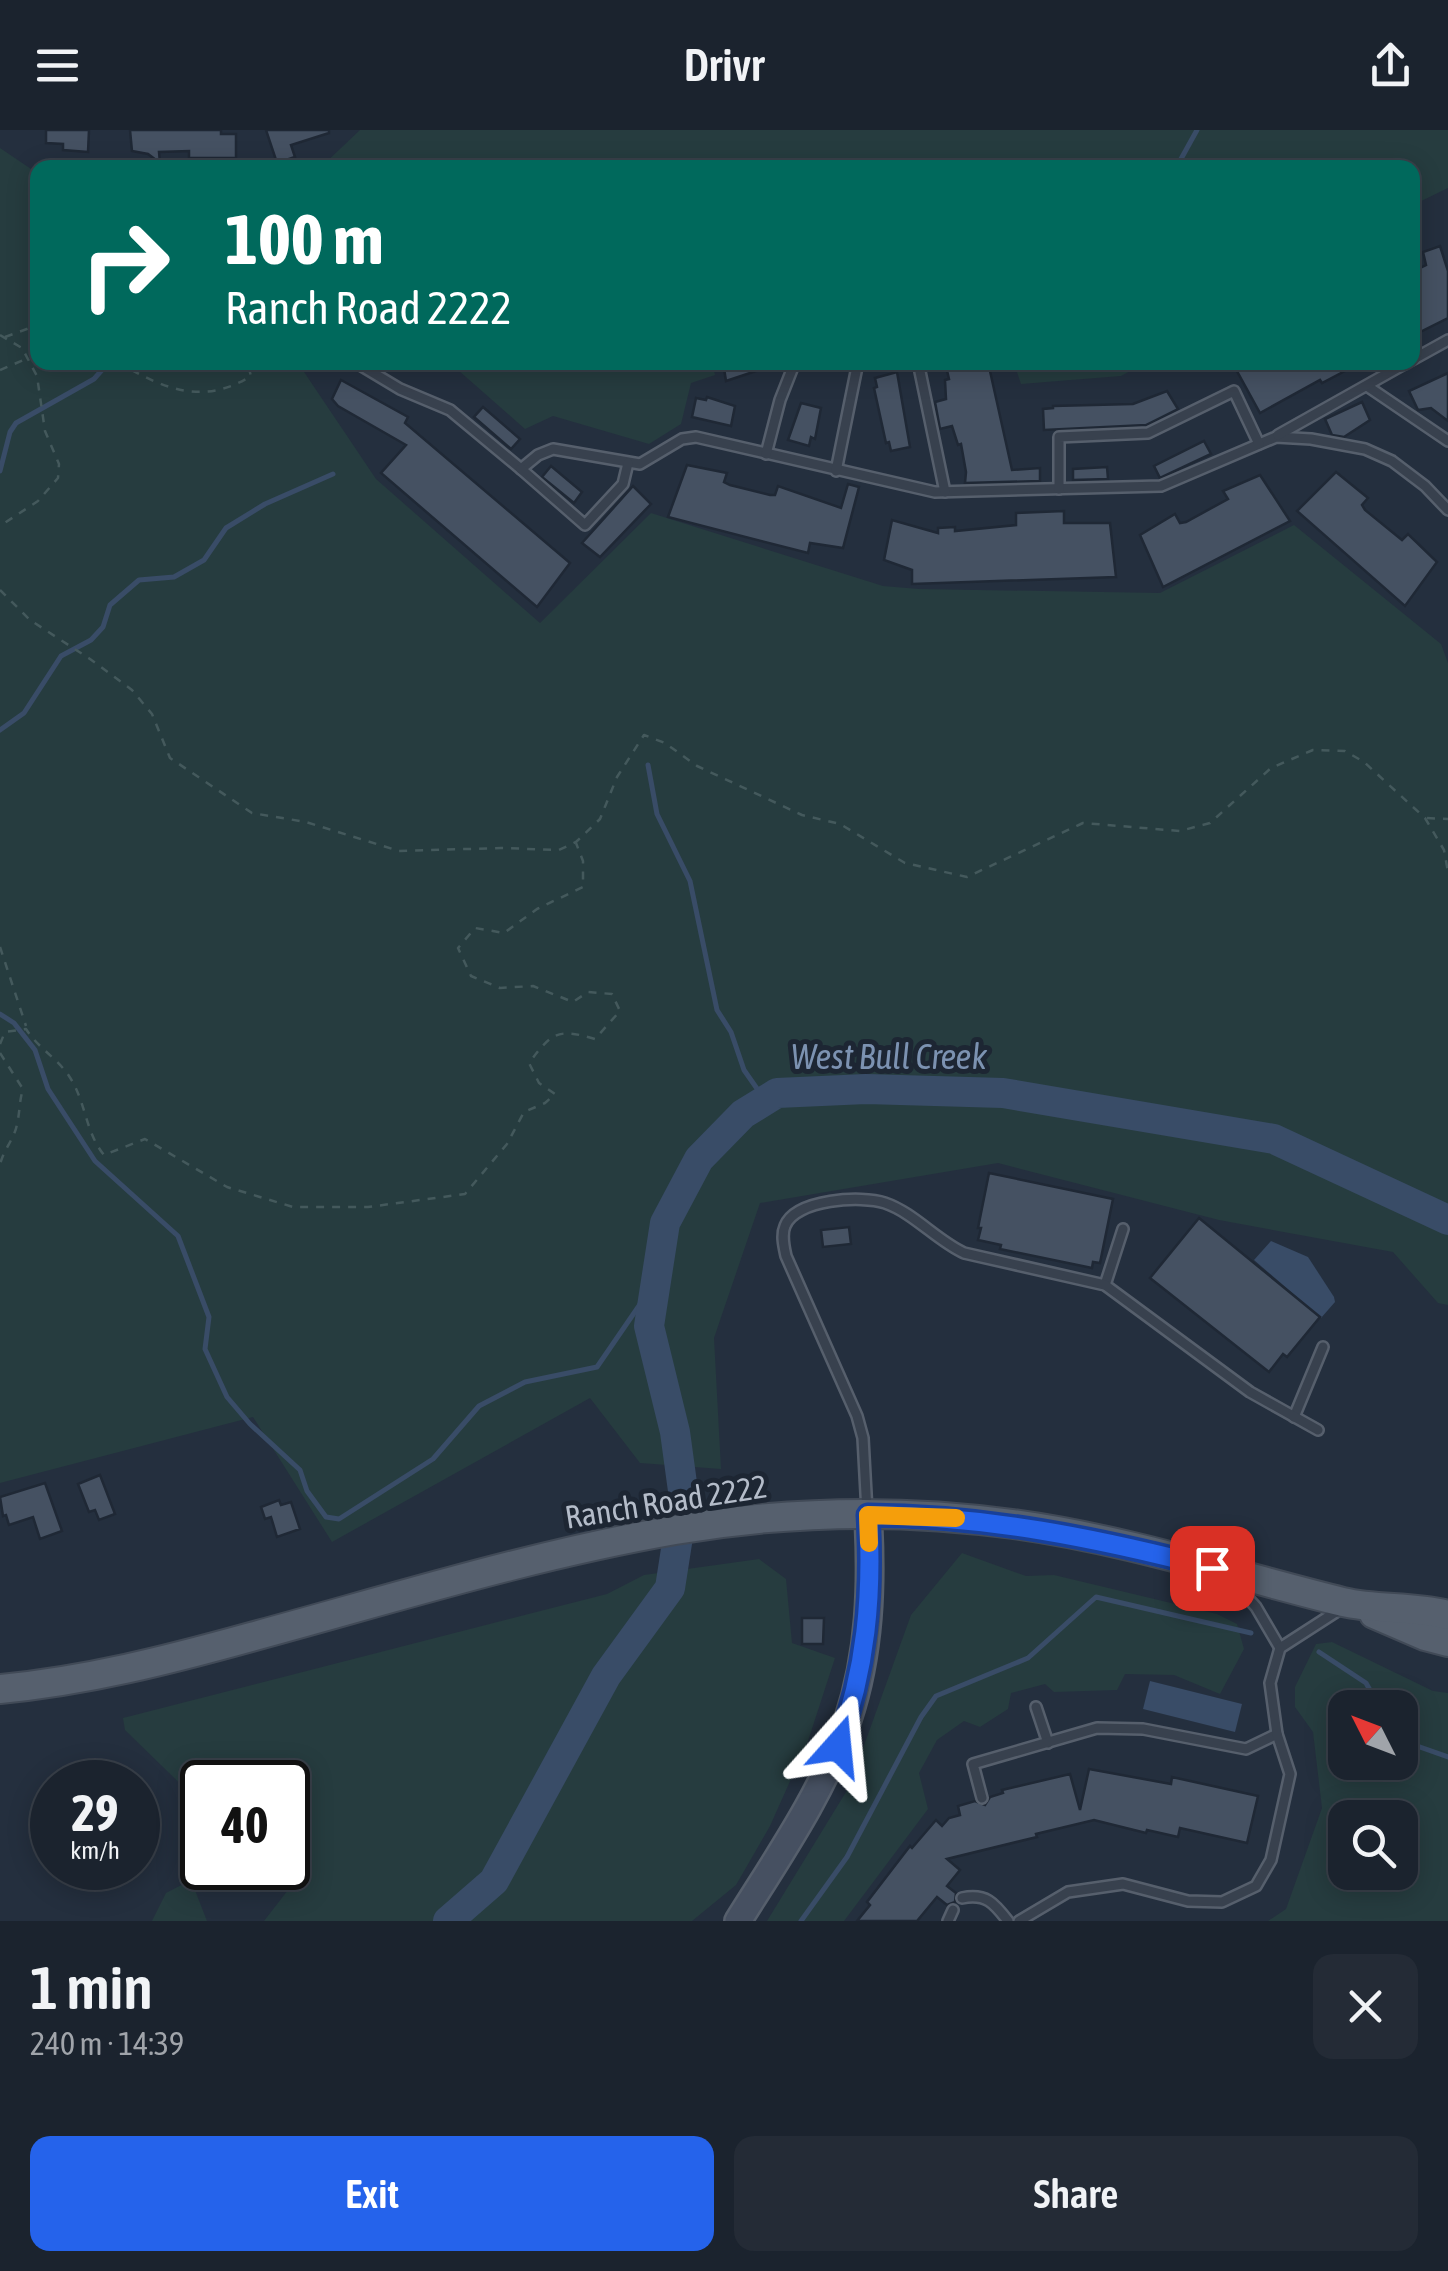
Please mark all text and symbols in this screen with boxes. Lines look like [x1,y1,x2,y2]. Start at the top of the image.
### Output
icon: menu [30,38,85,93]
icon: share [1363,38,1418,93]
text: Drivr [684,39,764,91]
text: 100 m [225,199,384,279]
icon: right [60,200,190,330]
text: Ranch Road 2222 [225,282,512,334]
water label: West Bull Creek [791,1036,987,1076]
street label: Ranch Road 2222 [562,1467,769,1536]
pin [1170,1526,1255,1611]
icon: arrive [1185,1541,1240,1596]
north arrow [1328,1690,1418,1780]
map controls [1328,1690,1418,1890]
position arrow [786,1694,890,1798]
speed limit sign: 40 [180,1760,310,1890]
text: 29 [71,1784,118,1842]
button: search [1328,1800,1418,1890]
text: km/h [70,1836,120,1864]
text: 1 min [30,1953,153,2022]
button: close [1313,1954,1418,2059]
text: 240 m · 14:39 [30,2025,184,2062]
button: Exit [30,2136,714,2251]
button: Share [734,2136,1418,2251]

